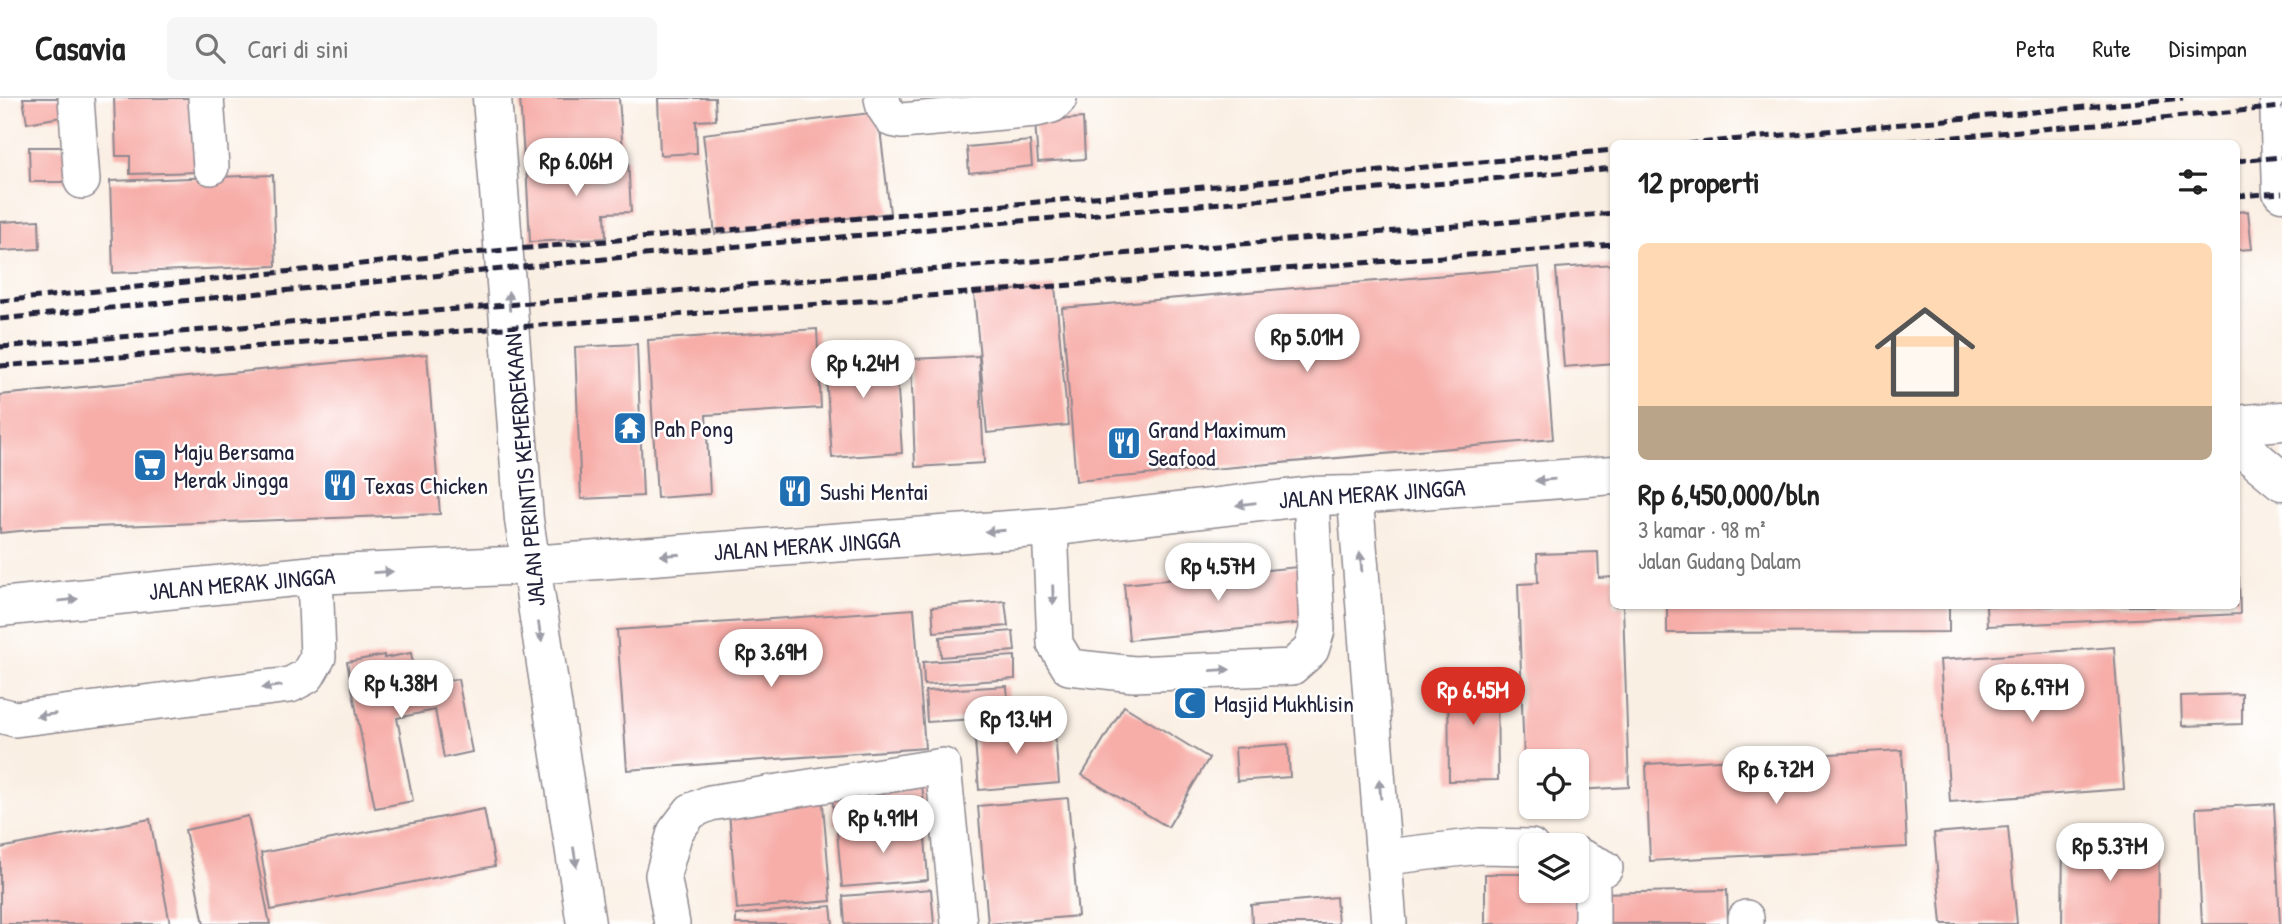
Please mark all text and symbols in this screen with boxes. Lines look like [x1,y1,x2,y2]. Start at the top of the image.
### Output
search box [167,17,657,80]
text: Casavia [35,26,125,70]
icon: search [191,29,229,67]
text: Cari di sini [247,31,349,66]
text: Peta [2016,32,2054,64]
text: Rute [2092,32,2131,64]
text: Disimpan [2169,32,2247,64]
pin: Rp 6.06M [504,139,648,198]
text: Rp 6.06M [540,145,612,176]
text: 12 properti [1638,162,1760,202]
icon: filters [2174,163,2212,201]
icon: home [1862,289,1988,415]
one-way arrow [503,290,514,312]
pin: Rp 5.01M [1235,314,1379,374]
text: Rp 5.01M [1271,321,1343,352]
street label: JALAN PERINTIS KEMERDEKAAN [496,332,552,608]
pin: Rp 4.24M [791,341,935,400]
text: Rp 4.24M [827,347,899,378]
temple icon: Pah Pong [611,409,649,447]
place label: Pah Pong [654,412,733,444]
place label: Grand Maximum Seafood [1148,413,1286,473]
restaurant icon: Grand Maximum Seafood [1105,424,1143,462]
place label: Maju Bersama Merak Jingga [174,435,294,495]
supermarket icon: Maju Bersama Merak Jingga [131,446,169,484]
restaurant icon: Texas Chicken [321,466,359,504]
place label: Texas Chicken [364,469,488,501]
street label: JALAN MERAK JINGGA [1278,470,1467,515]
restaurant icon: Sushi Mentai [776,472,814,510]
text: Rp 6,450,000/bln [1638,474,1820,514]
place label: Sushi Mentai [820,475,929,507]
one-way arrow [1534,475,1556,486]
one-way arrow [1234,498,1256,509]
text: 3 kamar · 98 m² [1638,514,1765,545]
street label: JALAN MERAK JINGGA [713,522,902,567]
one-way arrow [984,526,1006,537]
pin: Rp 4.57M [1146,544,1290,603]
text: Jalan Gudang Dalam [1638,545,1801,576]
one-way arrow [659,549,681,560]
text: Rp 4.57M [1181,550,1255,581]
one-way arrow [1355,551,1366,573]
street label: JALAN MERAK JINGGA [147,559,337,607]
one-way arrow [372,566,394,577]
one-way arrow [1047,584,1059,606]
one-way arrow [57,594,79,605]
one-way arrow [535,621,546,643]
pin: Rp 3.69M [699,630,843,689]
text: Rp 3.69M [735,636,807,667]
pin: Rp 4.38M [329,660,473,720]
one-way arrow [1209,664,1231,675]
pin: Rp 6.97M [1960,664,2104,724]
text: Rp 4.38M [364,667,438,698]
pin: Rp 6.45M [1401,668,1545,727]
text: Rp 6.97M [1995,671,2069,702]
text: Rp 6.45M [1437,674,1509,705]
one-way arrow [261,681,283,692]
mosque icon: Masjid Mukhlisin [1171,684,1209,722]
place label: Masjid Mukhlisin [1214,687,1354,719]
pin: Rp 13.4M [944,696,1088,756]
text: Rp 13.4M [980,703,1052,734]
one-way arrow [35,709,57,720]
pin: Rp 6.72M [1704,746,1848,806]
map controls [1519,749,1589,903]
button: locate [1519,749,1589,819]
text: Rp 6.72M [1738,753,1814,784]
one-way arrow [1374,777,1385,799]
pin: Rp 4.91M [811,796,955,855]
text: Rp 4.91M [848,802,918,833]
pin: Rp 5.37M [2038,824,2182,883]
text: Rp 5.37M [2072,830,2148,861]
button: layers [1519,833,1589,903]
one-way arrow [570,846,581,868]

